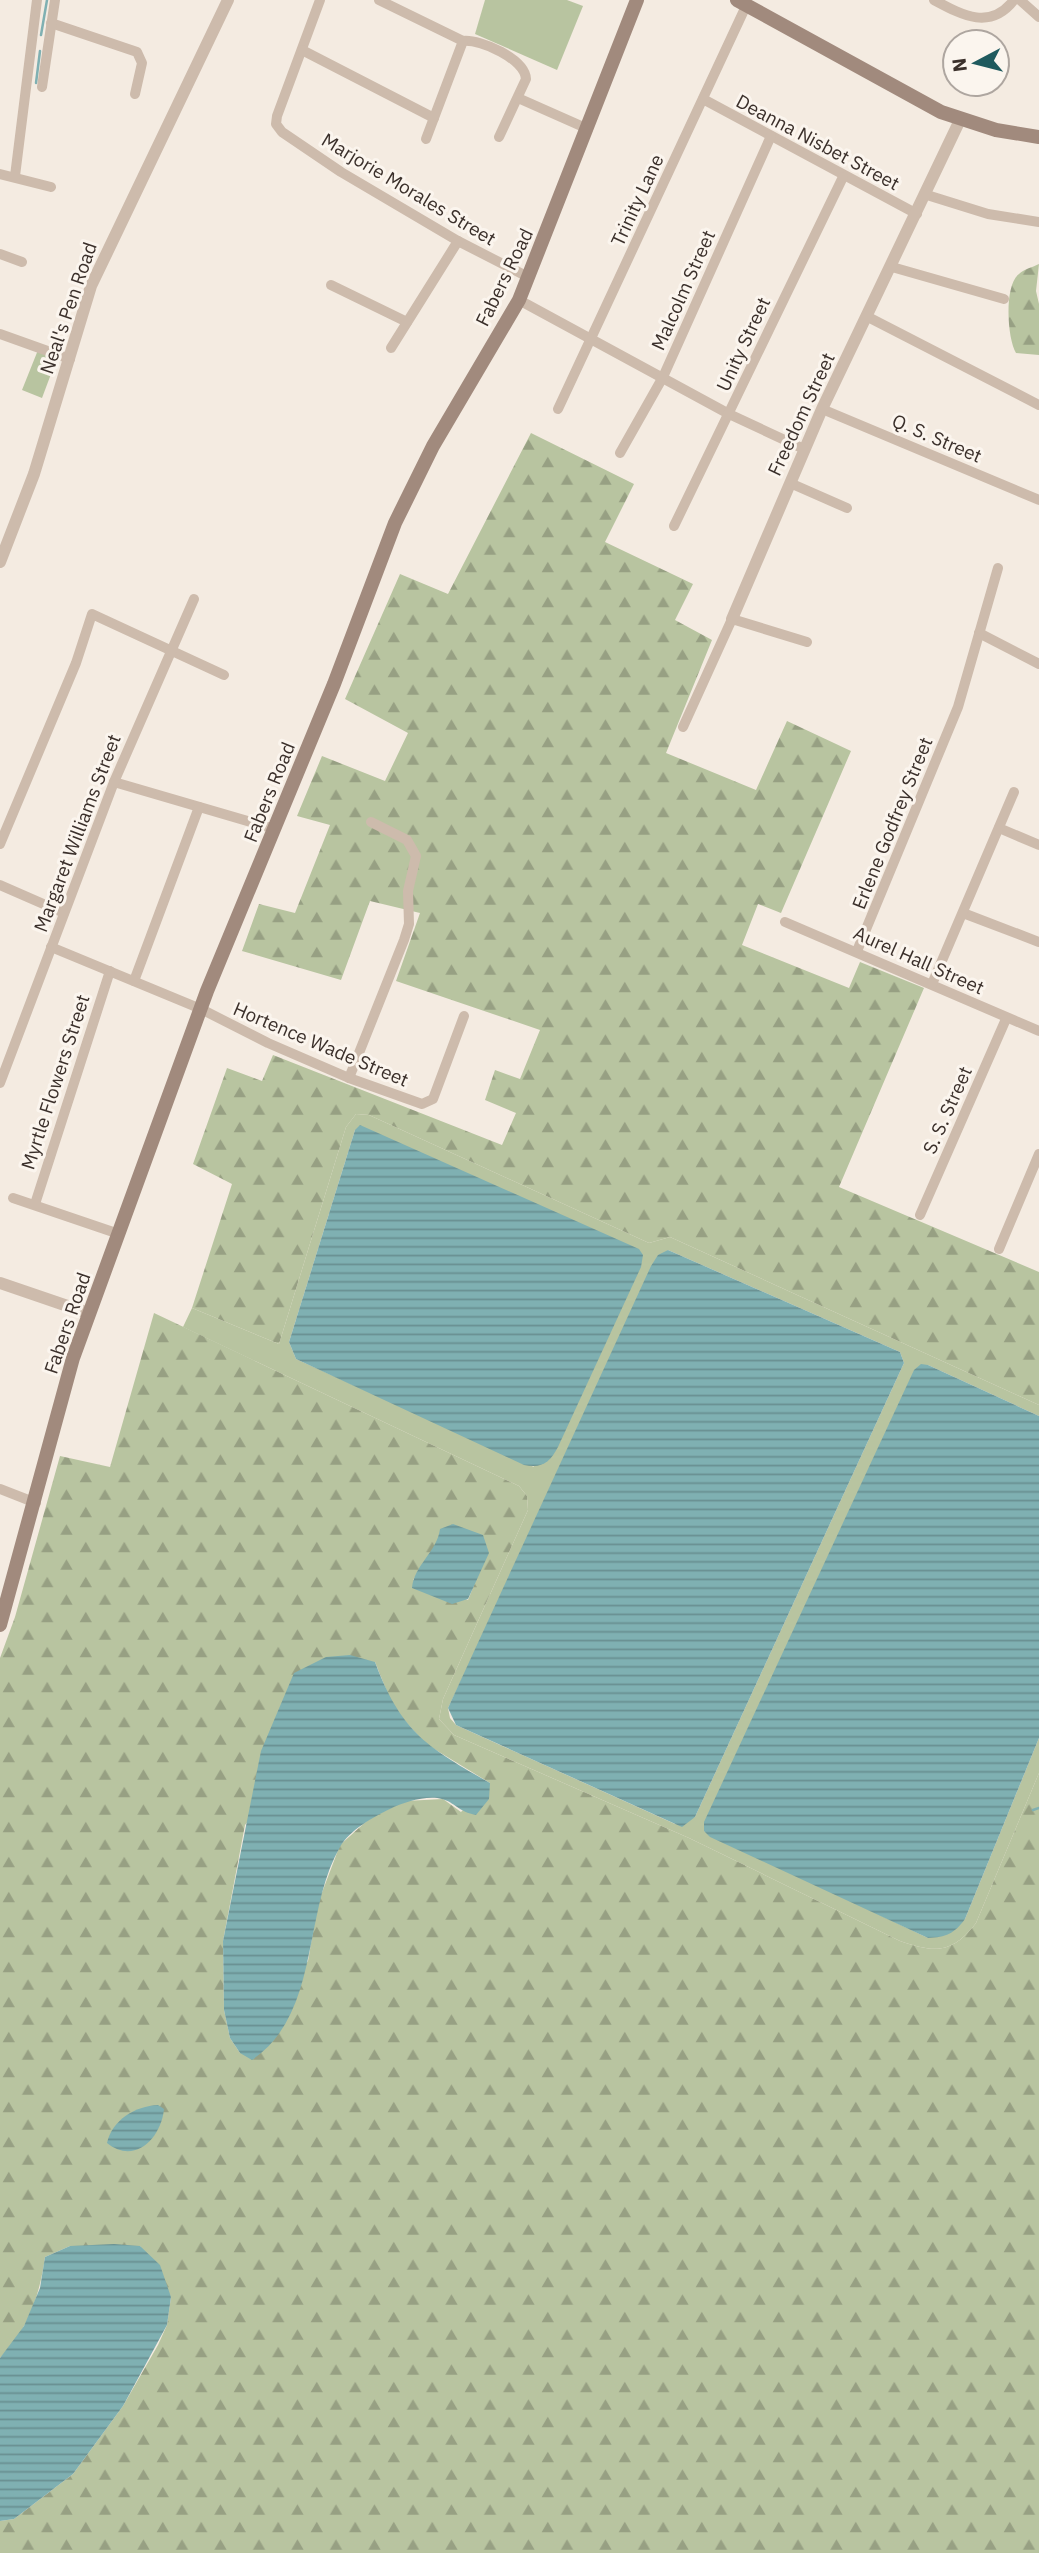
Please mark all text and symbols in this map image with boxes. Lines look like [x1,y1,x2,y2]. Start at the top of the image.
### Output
north arrow [941,28,1011,98]
text: N [946,57,972,73]
street label: Deanna Nisbet Street [732,89,904,195]
street label: Marjorie Morales Street [317,127,501,251]
street label: Trinity Lane [605,150,669,250]
street label: Fabers Road [470,224,538,330]
street label: Malcolm Street [646,226,720,354]
street label: Neal's Pen Road [34,239,102,377]
street label: Unity Street [711,293,775,395]
street label: Freedom Street [762,349,840,479]
street label: Q. S. Street [888,408,986,468]
street label: Margaret Williams Street [28,731,126,935]
street label: Erlene Godfrey Street [846,733,938,913]
street label: Fabers Road [238,738,300,846]
street label: Aurel Hall Street [850,920,988,1000]
street label: Myrtle Flowers Street [15,991,95,1173]
street label: Hortence Wade Street [230,996,412,1092]
street label: S. S. Street [917,1062,977,1158]
street label: Fabers Road [38,1269,96,1377]

